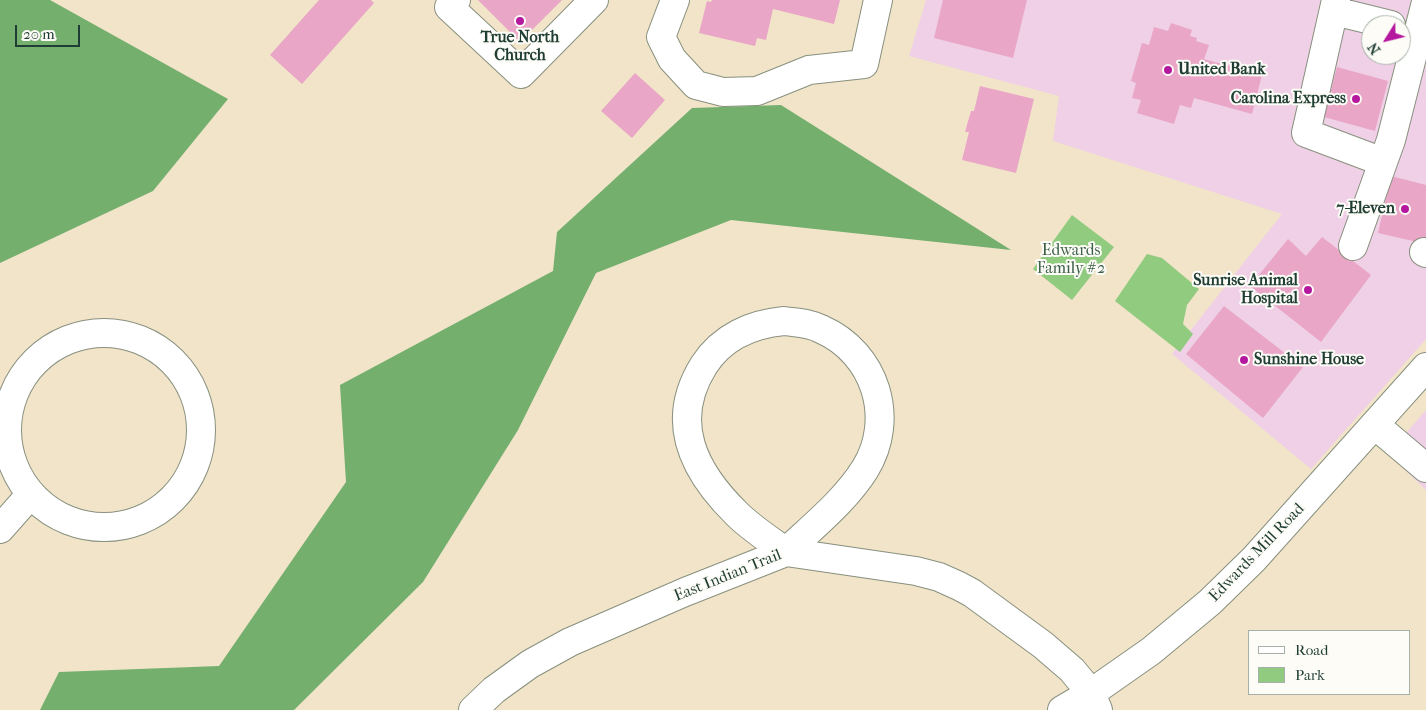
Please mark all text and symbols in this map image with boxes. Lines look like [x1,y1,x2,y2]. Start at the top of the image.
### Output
scale bar [18,15,82,47]
marker: True North Church [514,15,526,27]
north arrow [1361,15,1411,65]
text: 20 m [23,25,55,43]
place label: True North Church [481,28,559,66]
text: N [1364,39,1384,58]
place label: United Bank [1178,60,1265,80]
marker: United Bank [1162,64,1174,76]
place label: Carolina Express [1231,89,1346,109]
marker: Carolina Express [1350,93,1362,105]
place label: 7-Eleven [1336,199,1395,219]
marker: 7-Eleven [1399,203,1411,215]
park label: Edwards Family #2 [1037,241,1105,279]
place label: Sunrise Animal Hospital [1193,271,1298,309]
marker: Sunrise Animal Hospital [1302,284,1314,296]
place label: Sunshine House [1254,350,1364,370]
marker: Sunshine House [1238,354,1250,366]
street label: Edwards Mill Road [1205,500,1309,606]
street label: East Indian Trail [671,546,785,606]
legend [1248,630,1411,695]
text: Road [1295,641,1328,659]
text: Park [1295,666,1325,684]

